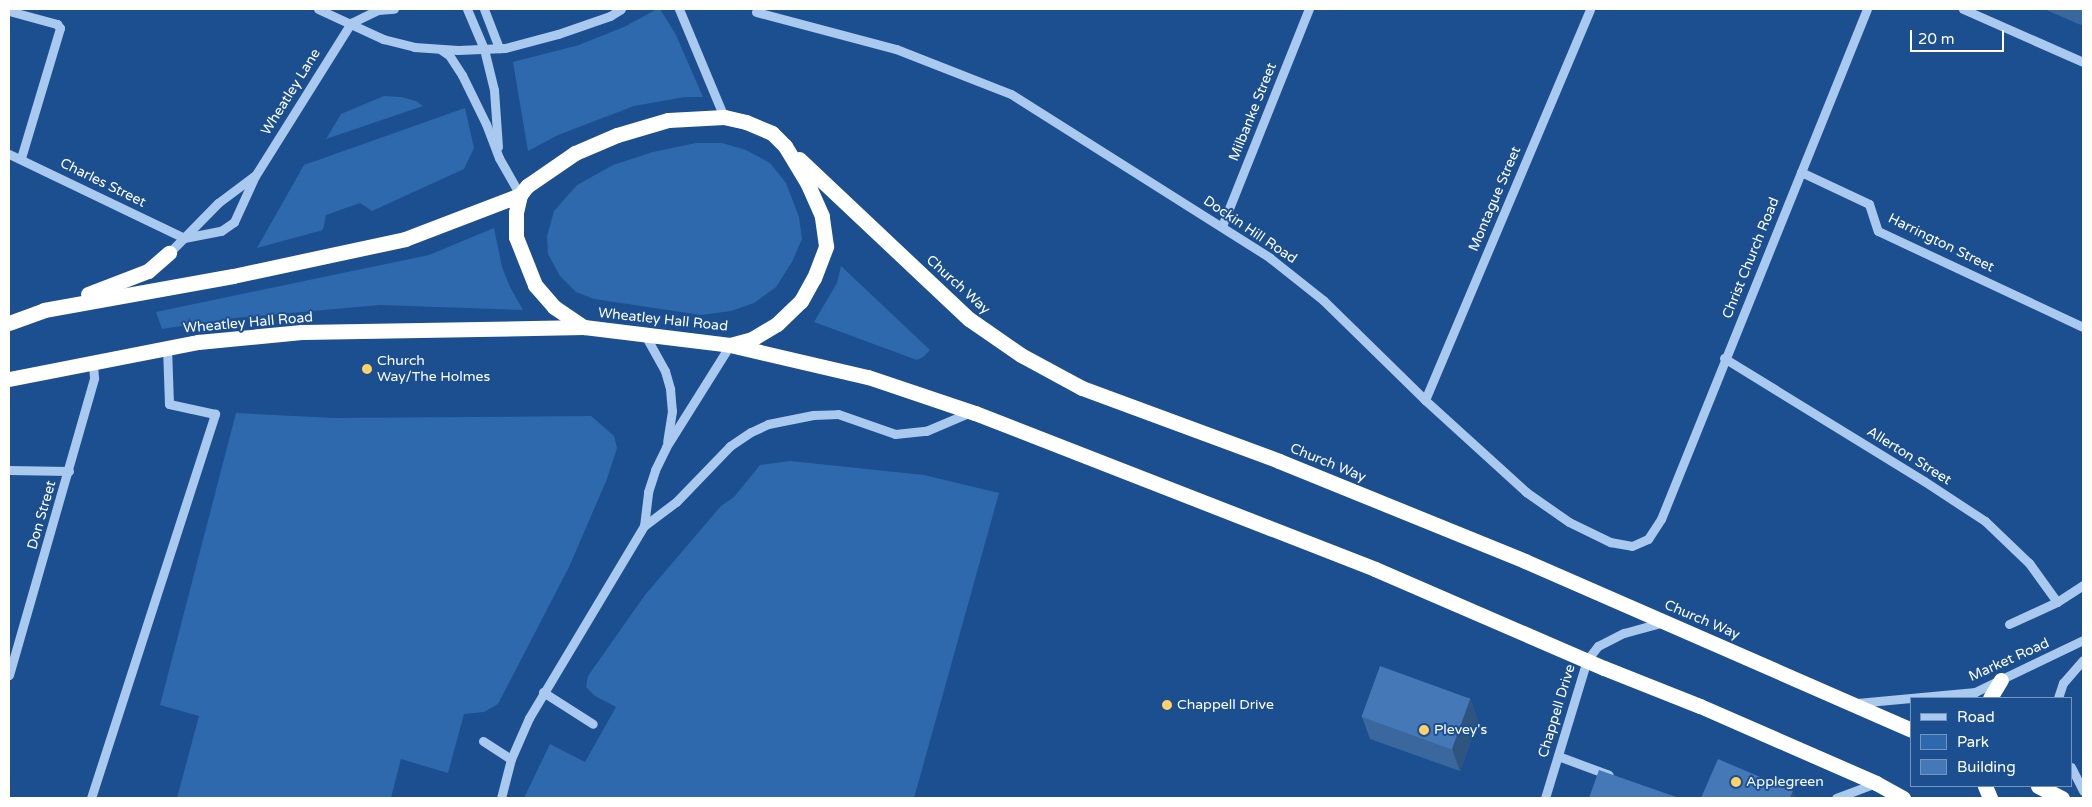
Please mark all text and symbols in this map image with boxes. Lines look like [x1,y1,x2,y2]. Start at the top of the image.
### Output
scale bar [1912,20,2006,52]
text: 20 m [1918,30,1955,48]
street label: Wheatley Lane [258,46,324,138]
street label: Milbanke Street [1226,60,1280,164]
street label: Montague Street [1465,144,1525,254]
street label: Charles Street [57,155,149,211]
street label: Dockin Hill Road [1200,193,1300,267]
street label: Christ Church Road [1719,195,1783,321]
street label: Harrington Street [1885,210,1997,276]
street label: Church Way [923,252,993,318]
street label: Wheatley Hall Road [597,305,729,335]
street label: Wheatley Hall Road [182,309,314,337]
place label: Church Way/The Holmes [377,353,490,386]
marker: Church Way/The Holmes [361,363,373,375]
street label: Allerton Street [1864,423,1954,489]
street label: Church Way [1288,440,1368,486]
street label: Don Street [24,479,60,551]
street label: Church Way [1662,597,1742,643]
street label: Market Road [1966,635,2052,685]
street label: Chappell Drive [1535,662,1579,760]
place label: Chappell Drive [1177,697,1274,713]
legend [1910,697,2072,787]
marker: Chappell Drive [1161,699,1173,711]
text: Road [1957,708,1995,726]
place label: Plevey's [1434,722,1487,738]
marker: Plevey's [1418,724,1430,736]
text: Park [1957,733,1989,751]
text: Building [1957,758,2016,776]
place label: Applegreen [1746,774,1824,790]
marker: Applegreen [1730,776,1742,788]

